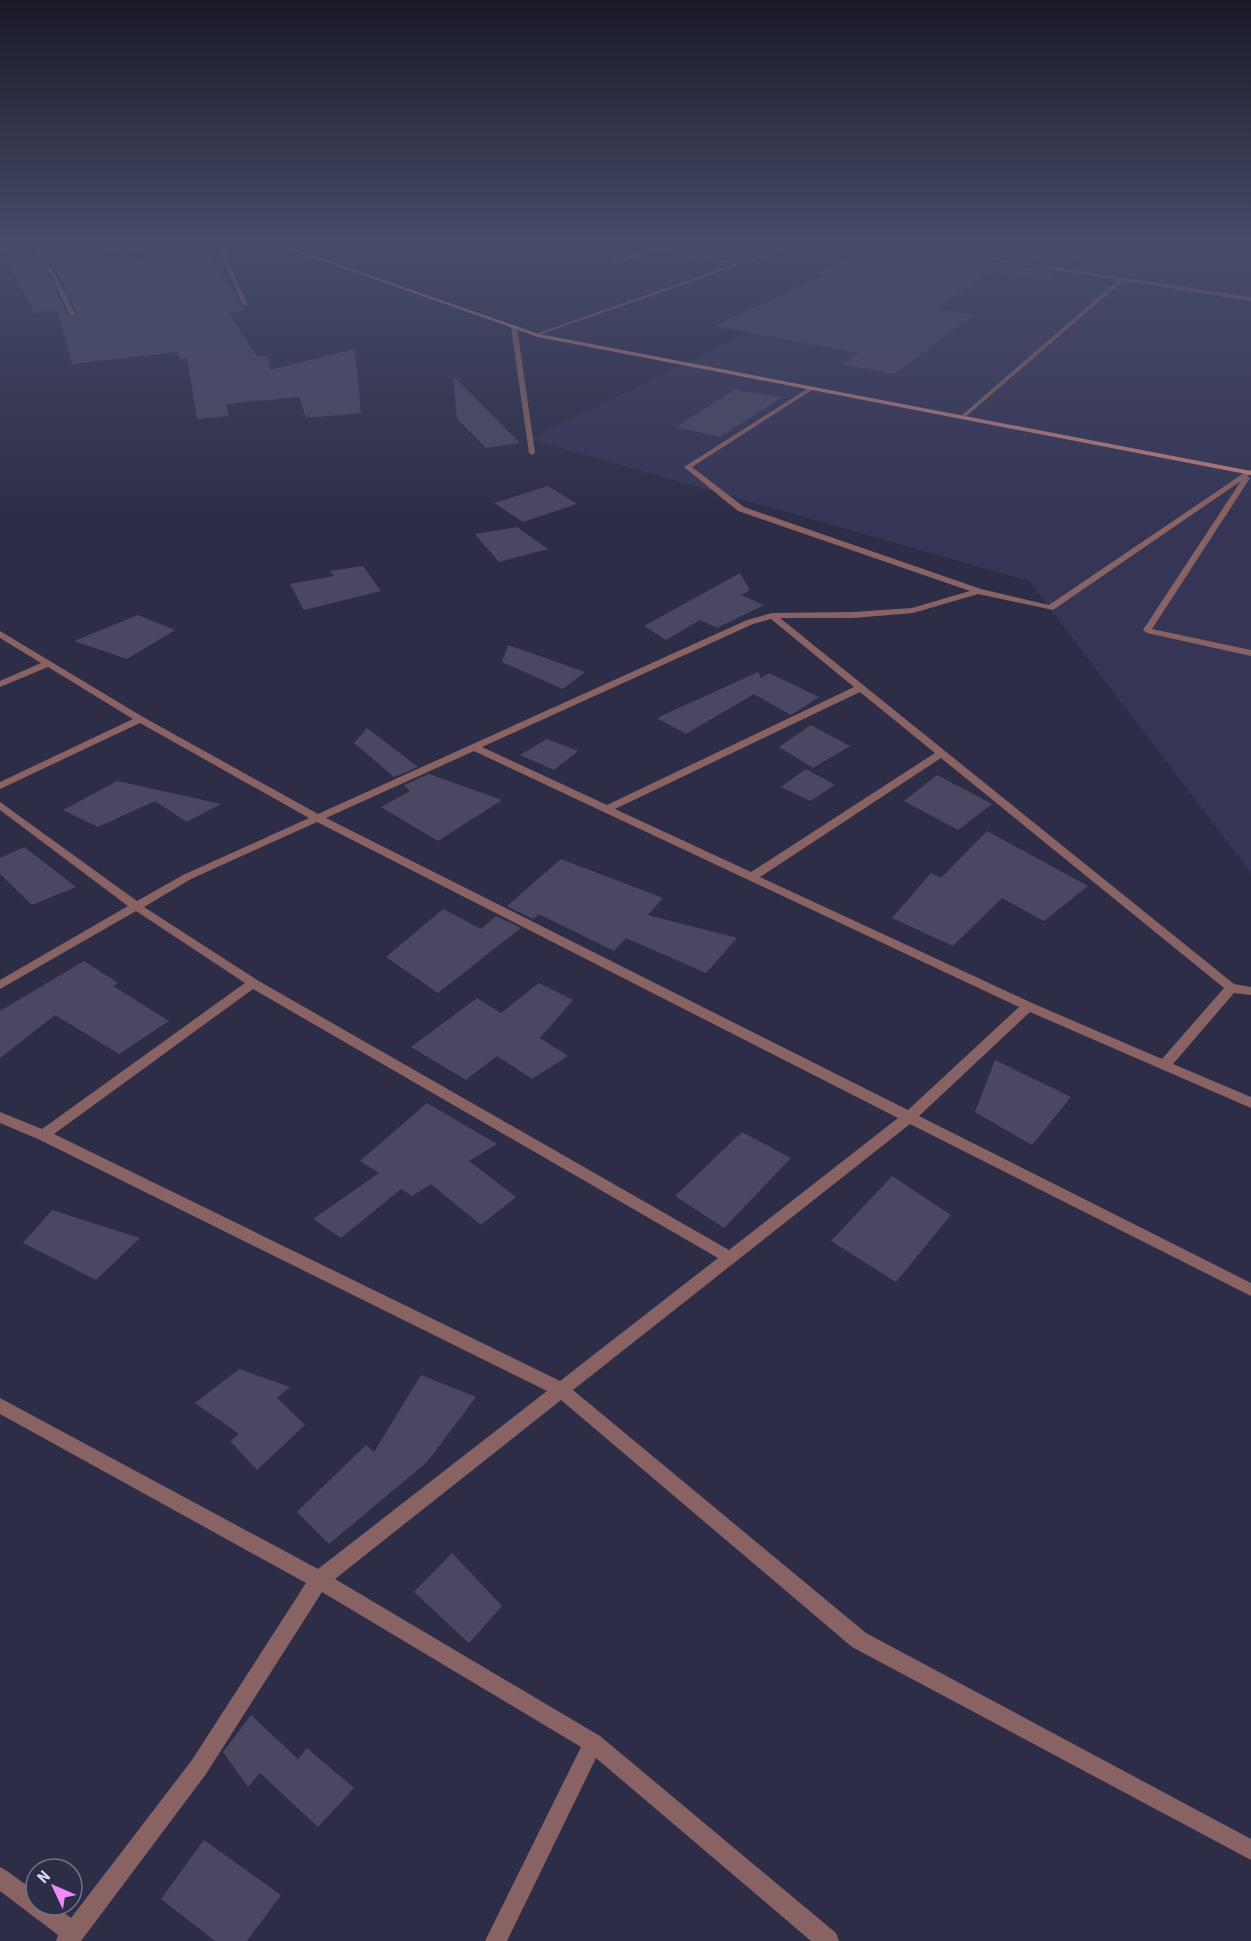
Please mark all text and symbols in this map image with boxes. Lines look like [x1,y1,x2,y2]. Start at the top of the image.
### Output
north arrow [24,1857,84,1917]
text: N [33,1867,54,1887]

